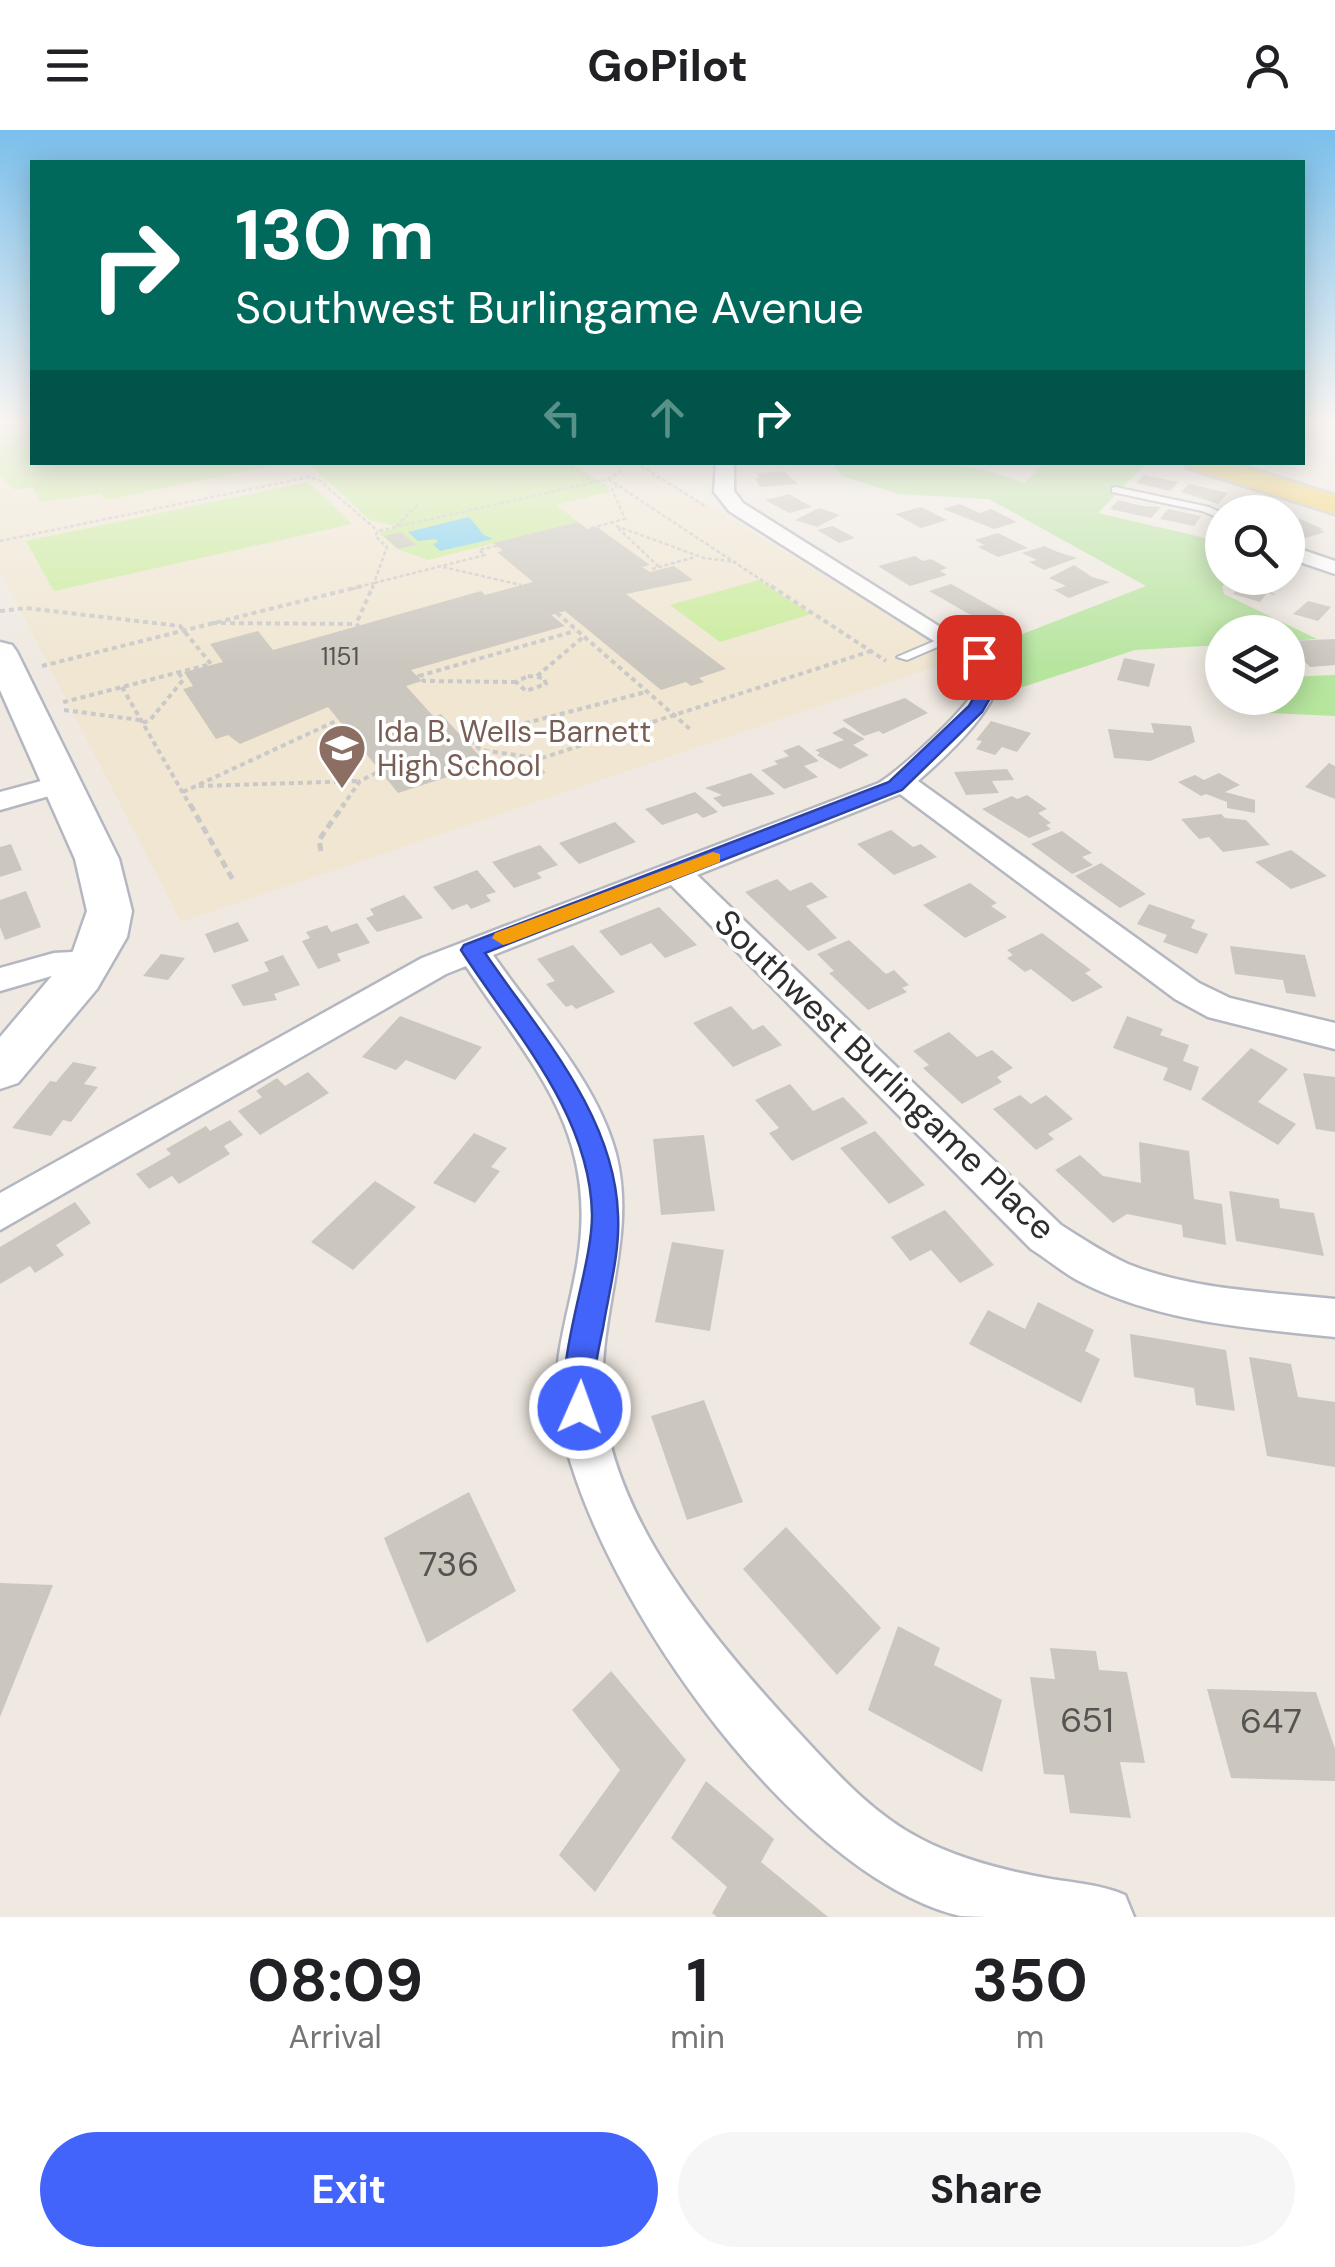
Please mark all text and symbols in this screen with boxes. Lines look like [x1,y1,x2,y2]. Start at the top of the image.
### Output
text: GoPilot [587,36,748,95]
icon: menu [40,38,95,93]
icon: person [1240,38,1295,93]
text: 130 m [235,190,434,281]
icon: right [70,200,200,330]
text: Southwest Burlingame Avenue [235,278,864,337]
icon: left [535,390,590,445]
icon: ahead [640,390,695,445]
icon: right [745,390,800,445]
map controls [1205,495,1305,715]
button: search [1205,495,1305,595]
pin [937,615,1022,700]
button: layers [1205,615,1305,715]
icon: arrive [952,630,1007,685]
house number: 1151 [321,640,359,673]
place label: Ida B. Wells-Barnett High School [377,712,651,785]
school or university icon: Ida B. Wells-Barnett High School [316,722,368,790]
street label: Southwest Burlingame Place [705,900,1065,1250]
position arrow [528,1356,632,1460]
house number: 736 [419,1541,479,1587]
house number: 651 [1060,1697,1114,1743]
house number: 647 [1240,1698,1302,1744]
text: 08:09 [247,1941,423,2020]
text: 1 [687,1941,708,2020]
text: 350 [972,1941,1088,2020]
text: Arrival [289,2016,382,2058]
text: min [670,2016,725,2058]
text: m [1016,2016,1044,2058]
button: Exit [40,2132,658,2247]
button: Share [678,2132,1295,2247]

